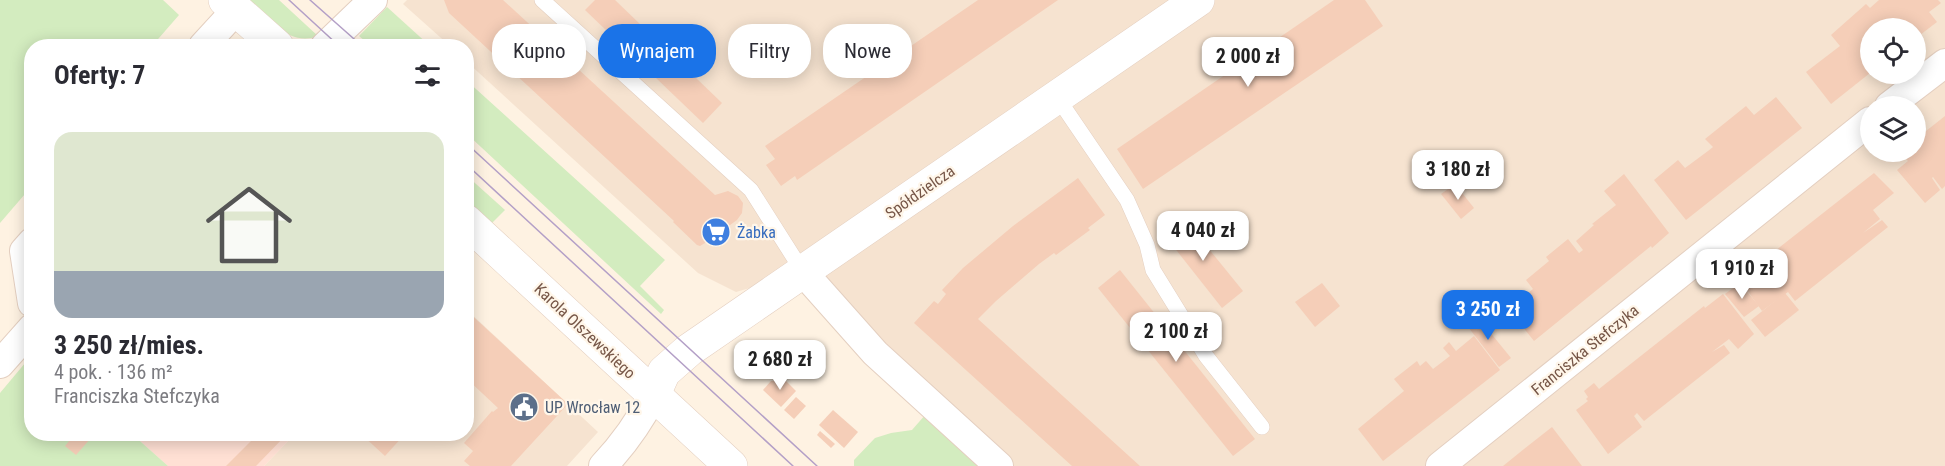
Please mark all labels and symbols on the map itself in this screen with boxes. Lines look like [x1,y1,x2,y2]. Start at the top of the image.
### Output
pin: 2 000 zł [1186,37,1310,88]
pin: 3 180 zł [1396,150,1520,201]
street label: Spółdzielcza [882,161,958,223]
pin: 4 040 zł [1141,211,1265,262]
supermarket icon: Żabka [700,216,732,248]
place label: Żabka [737,223,776,242]
pin: 1 910 zł [1680,249,1804,300]
street label: Karola Olszewskiego [531,279,639,383]
pin: 3 250 zł [1426,290,1550,341]
street label: Franciszka Stefczyka [1527,301,1643,399]
pin: 2 100 zł [1114,312,1238,363]
pin: 2 680 zł [718,340,842,391]
public building icon: UP Wrocław 12 [508,391,540,423]
place label: UP Wrocław 12 [545,398,640,417]

